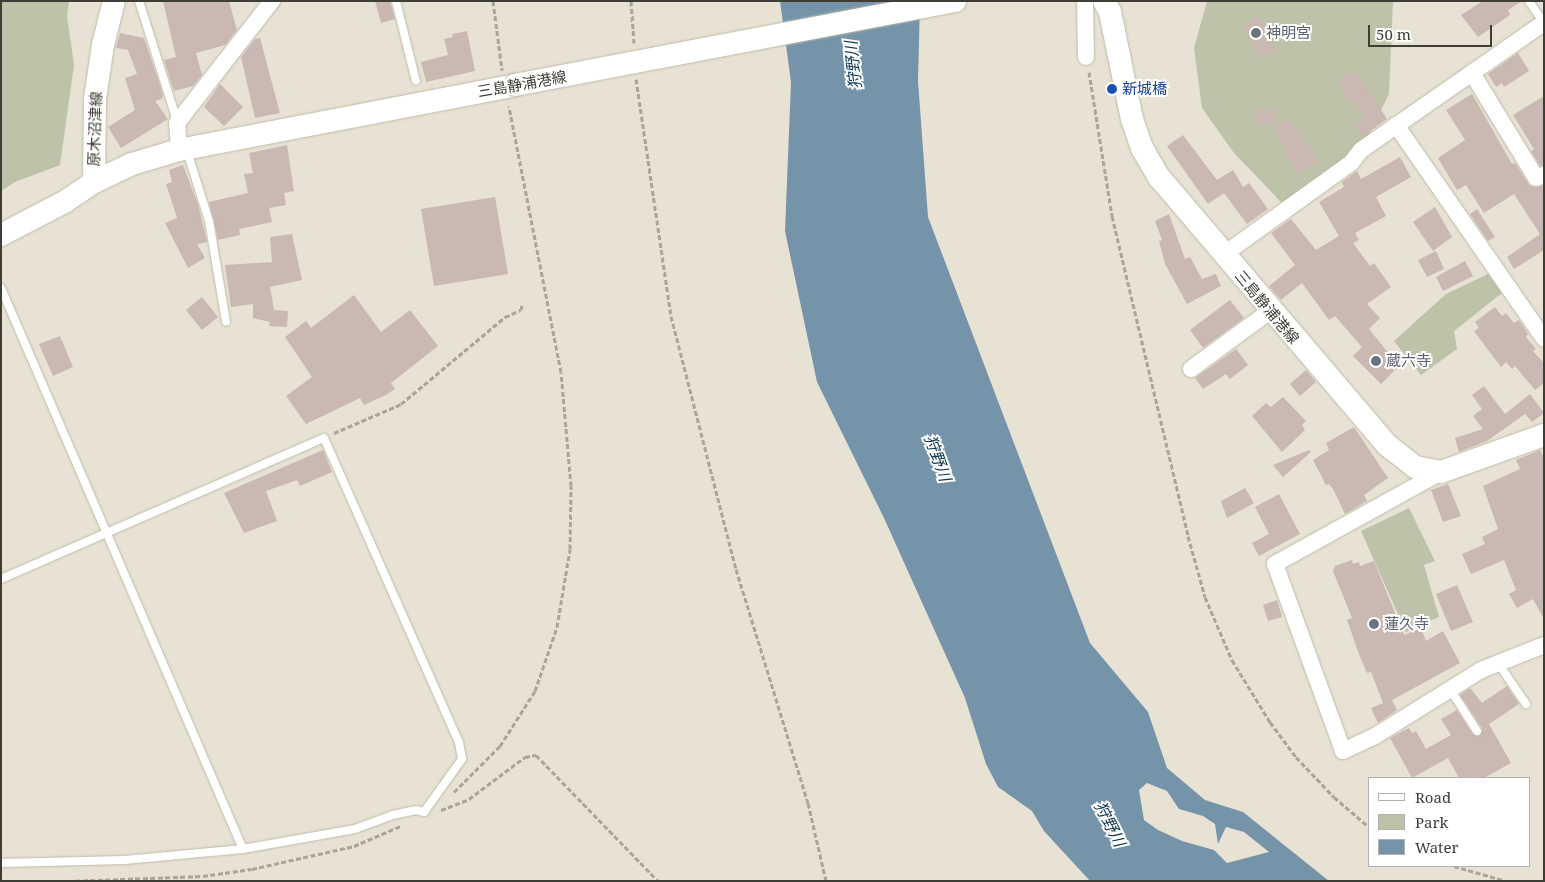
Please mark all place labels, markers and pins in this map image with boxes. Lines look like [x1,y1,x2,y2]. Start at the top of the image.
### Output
place label: 神明宮 [1266,24,1311,42]
marker: 神明宮 [1250,27,1262,39]
place label: 新城橋 [1122,80,1167,98]
marker: 新城橋 [1106,83,1118,95]
place label: 蔵六寺 [1386,352,1431,370]
marker: 蔵六寺 [1370,355,1382,367]
place label: 蓮久寺 [1384,615,1429,633]
marker: 蓮久寺 [1368,618,1380,630]

